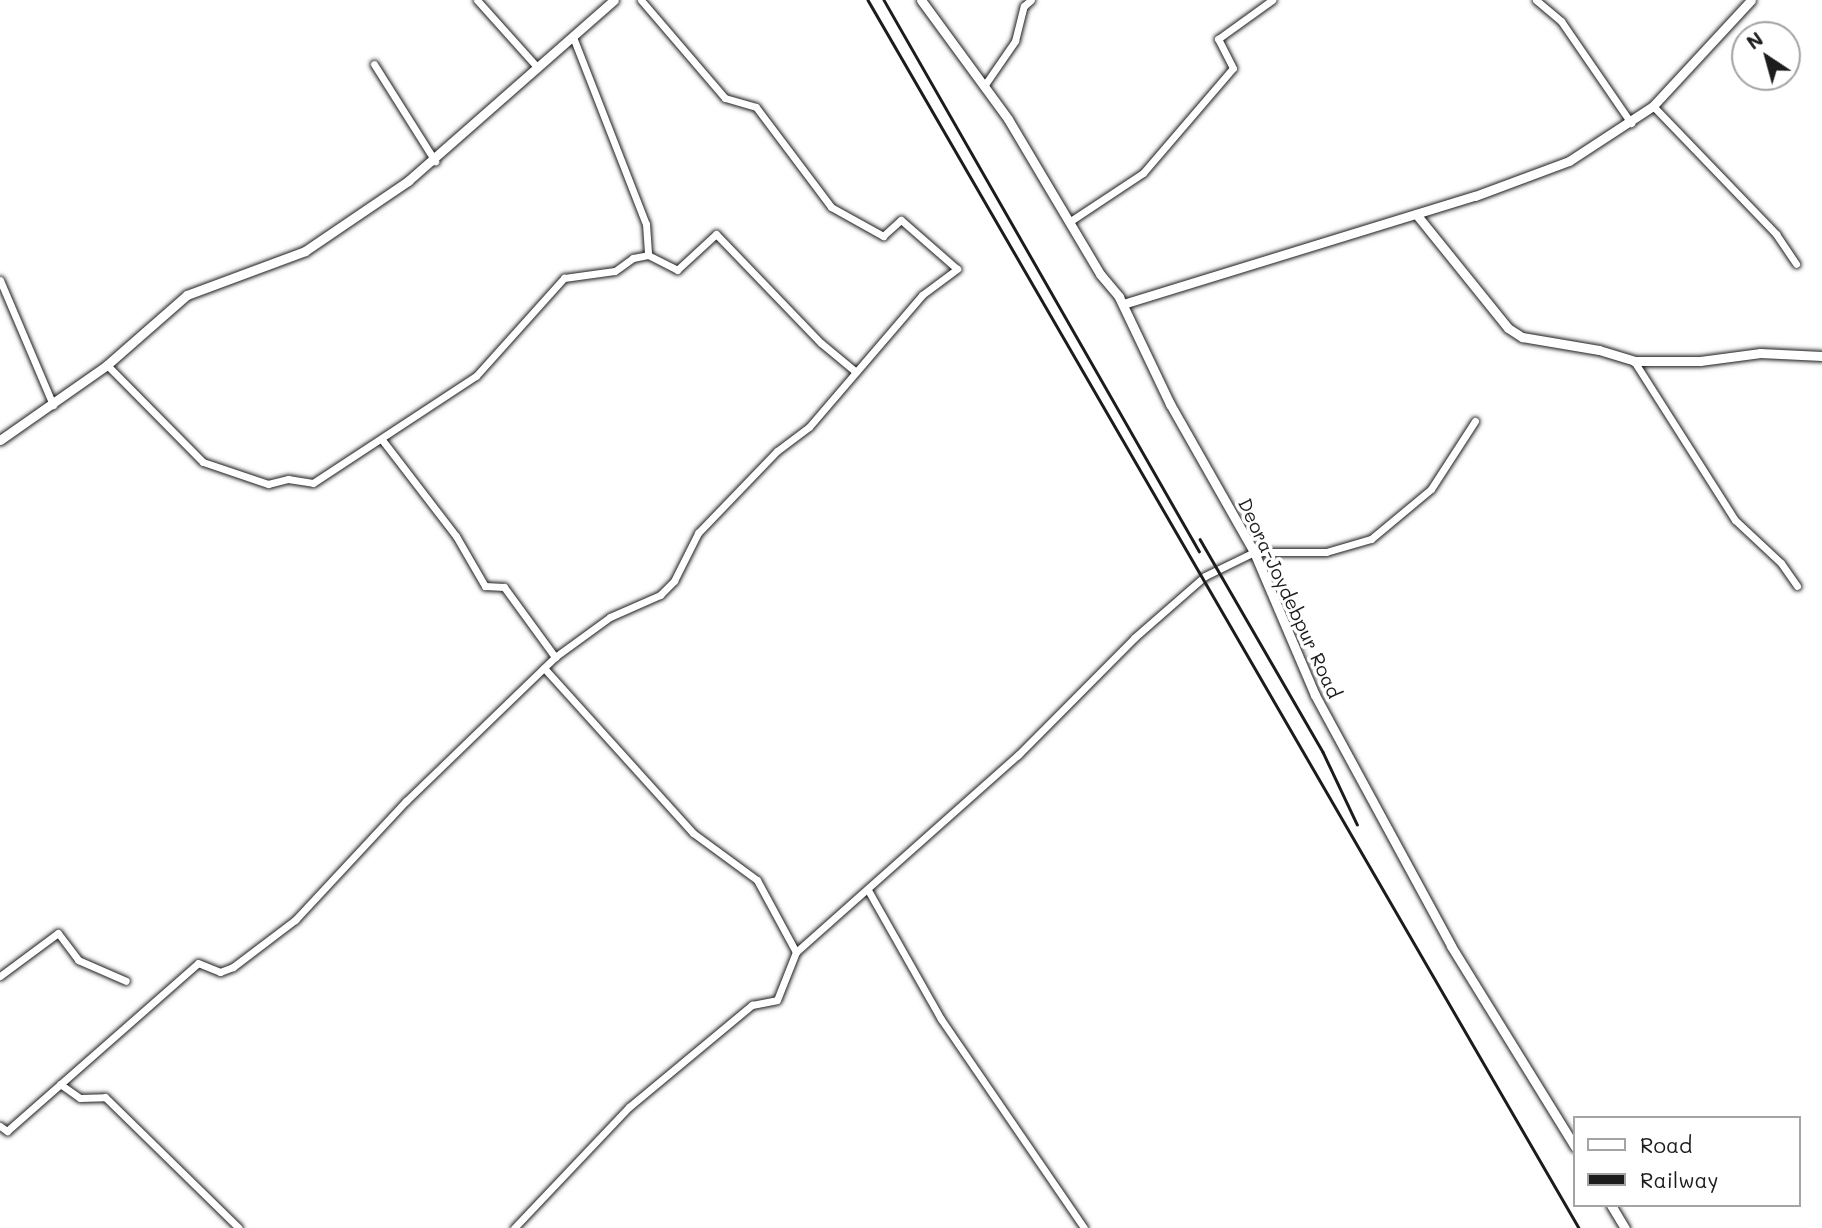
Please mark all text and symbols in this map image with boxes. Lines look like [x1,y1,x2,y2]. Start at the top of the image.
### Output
north arrow [1731,21,1801,91]
text: N [1741,26,1768,55]
street label: Deora-Joydebpur Road [1234,494,1346,702]
legend [1574,1116,1801,1207]
text: Road [1640,1131,1692,1158]
text: Railway [1640,1166,1719,1193]

